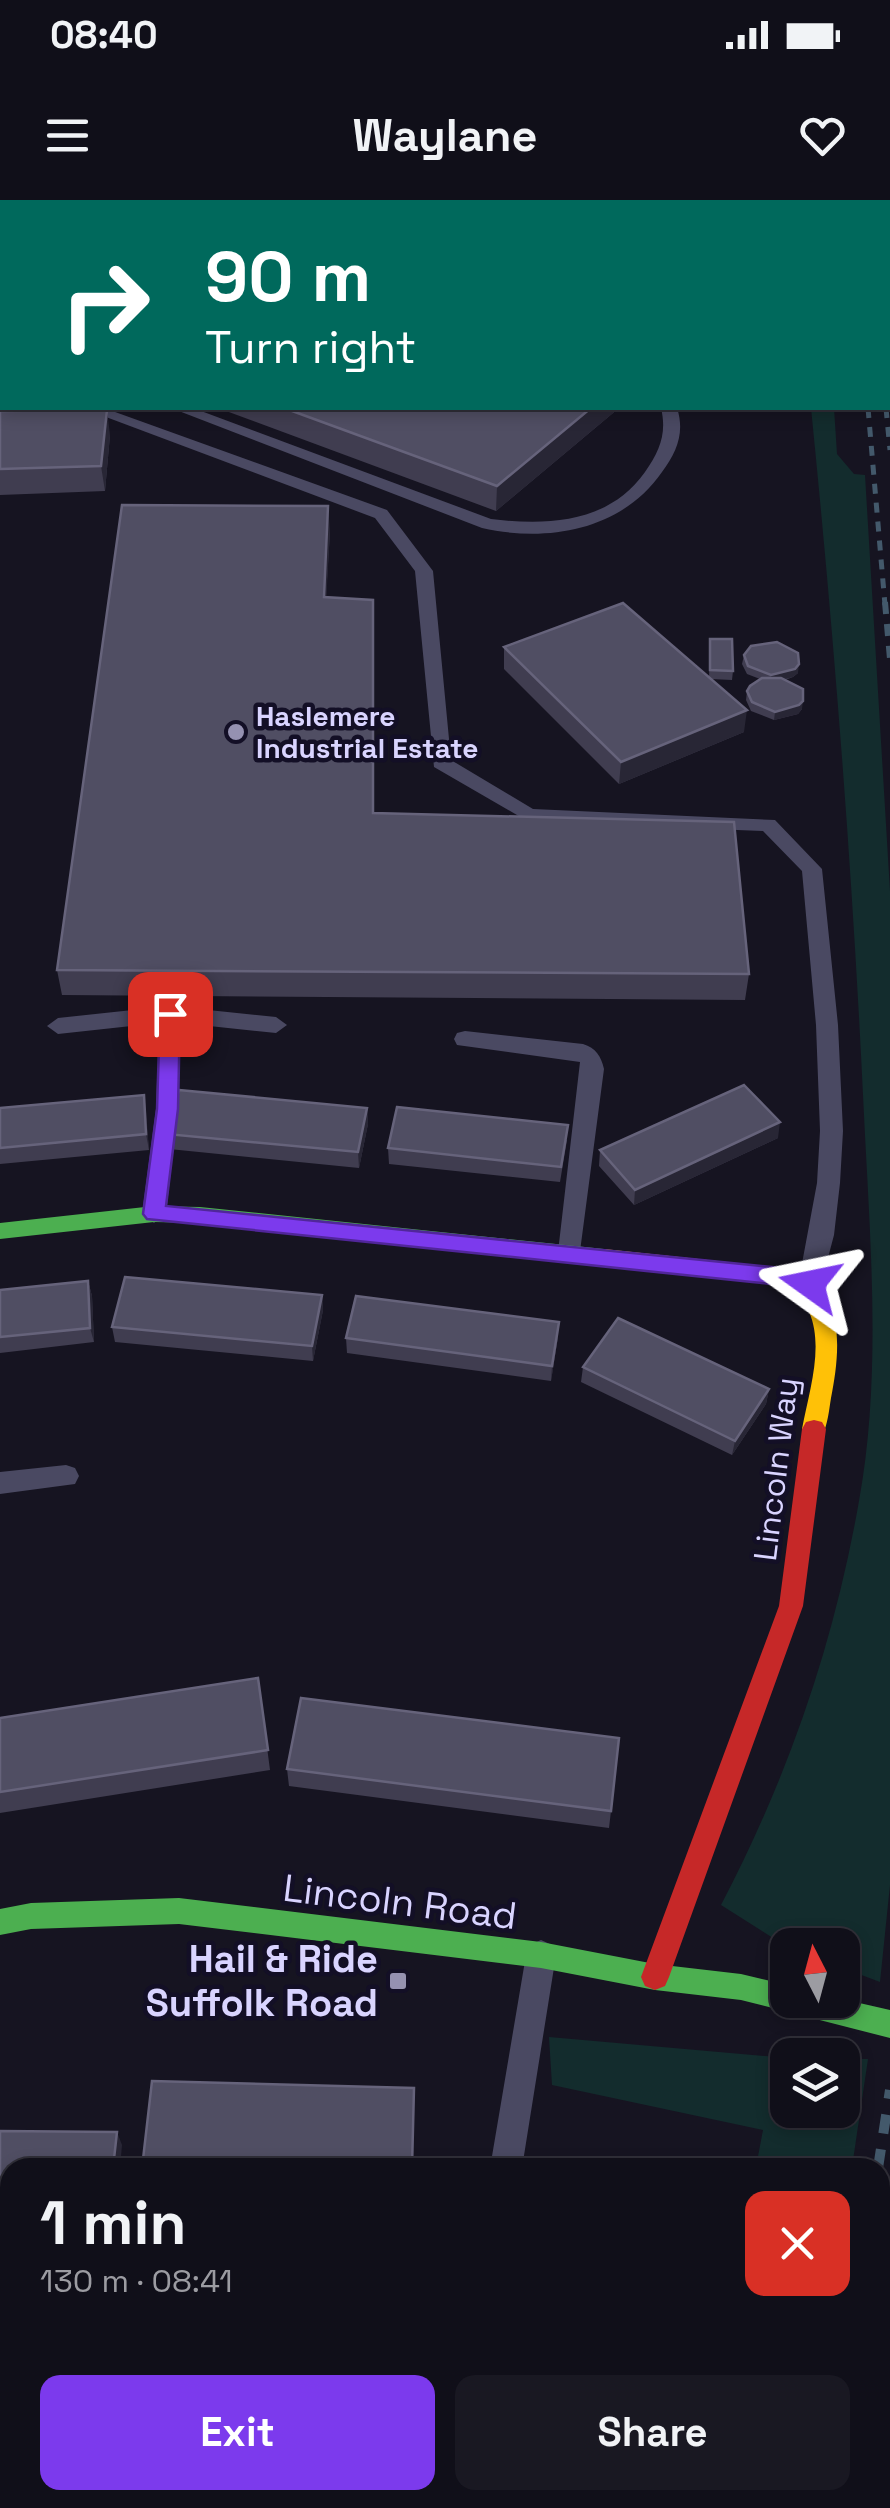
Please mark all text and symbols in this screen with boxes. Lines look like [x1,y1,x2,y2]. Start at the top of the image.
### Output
text: 08:40 [50,11,158,59]
text: Waylane [353,107,537,164]
icon: menu [40,108,95,163]
icon: heart [795,108,850,163]
text: 90 m [205,232,371,321]
icon: right [40,240,170,370]
text: Turn right [205,319,416,376]
place label: Haslemere Industrial Estate [256,698,478,766]
marker: Haslemere Industrial Estate [225,721,247,743]
pin [128,972,213,1057]
icon: arrive [143,987,198,1042]
position arrow [758,1232,862,1336]
street label: Lincoln Way [745,1375,807,1563]
street label: Lincoln Road [280,1864,520,1940]
north arrow [770,1928,860,2018]
map controls [770,1928,860,2128]
place label: Hail & Ride Suffolk Road [146,1935,378,2027]
marker: Hail & Ride Suffolk Road [387,1970,409,1992]
button: layers [770,2038,860,2128]
text: 1 min [40,2185,187,2262]
button: close [745,2191,850,2296]
text: 130 m · 08:41 [40,2261,233,2301]
button: Exit [40,2375,435,2490]
button: Share [455,2375,850,2490]

